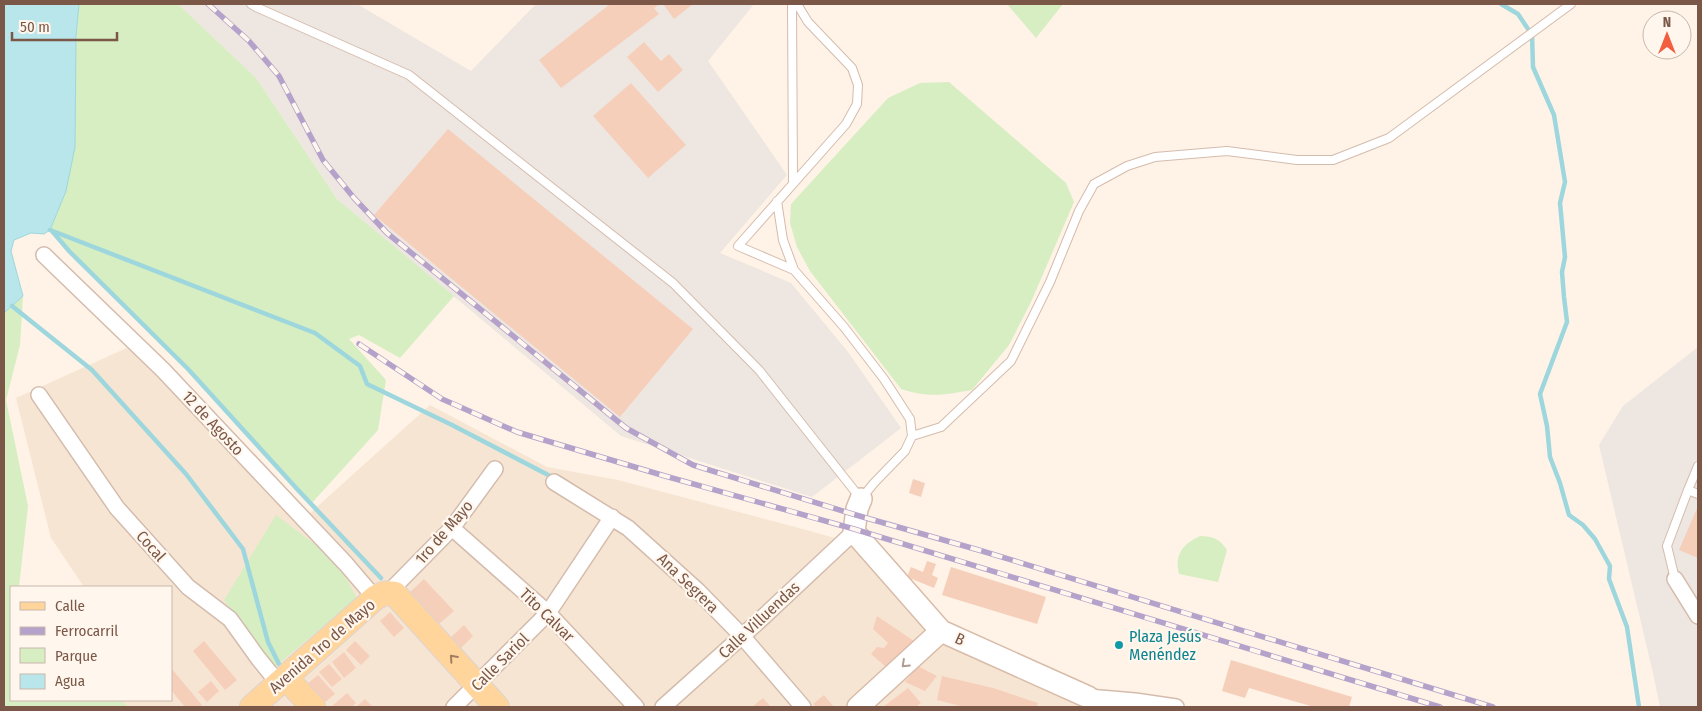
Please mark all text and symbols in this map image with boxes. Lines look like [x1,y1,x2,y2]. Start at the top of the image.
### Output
scale bar [12,10,118,42]
north arrow [1642,10,1692,60]
text: N [1663,14,1671,31]
text: 50 m [20,18,50,36]
street label: 12 de Agosto [178,387,248,459]
street label: 1ro de Mayo [411,496,477,568]
street label: Cocal [132,527,170,565]
street label: Ana Segrera [653,549,723,617]
street label: Calle Villuendas [714,577,804,662]
street label: Tito Calvar [516,584,579,646]
legend [10,586,172,701]
street label: Avenida 1ro de Mayo [265,595,379,697]
text: Calle [55,597,85,615]
text: Ferrocarril [55,622,118,640]
place label: Plaza Jesús Menéndez [1129,627,1201,664]
street label: Calle Sariol [467,629,533,695]
street label: B [952,629,968,650]
marker: Plaza Jesús Menéndez [1113,639,1125,651]
text: Parque [55,647,98,665]
one-way arrow [450,654,459,663]
one-way arrow [902,658,911,667]
text: Agua [55,672,85,690]

